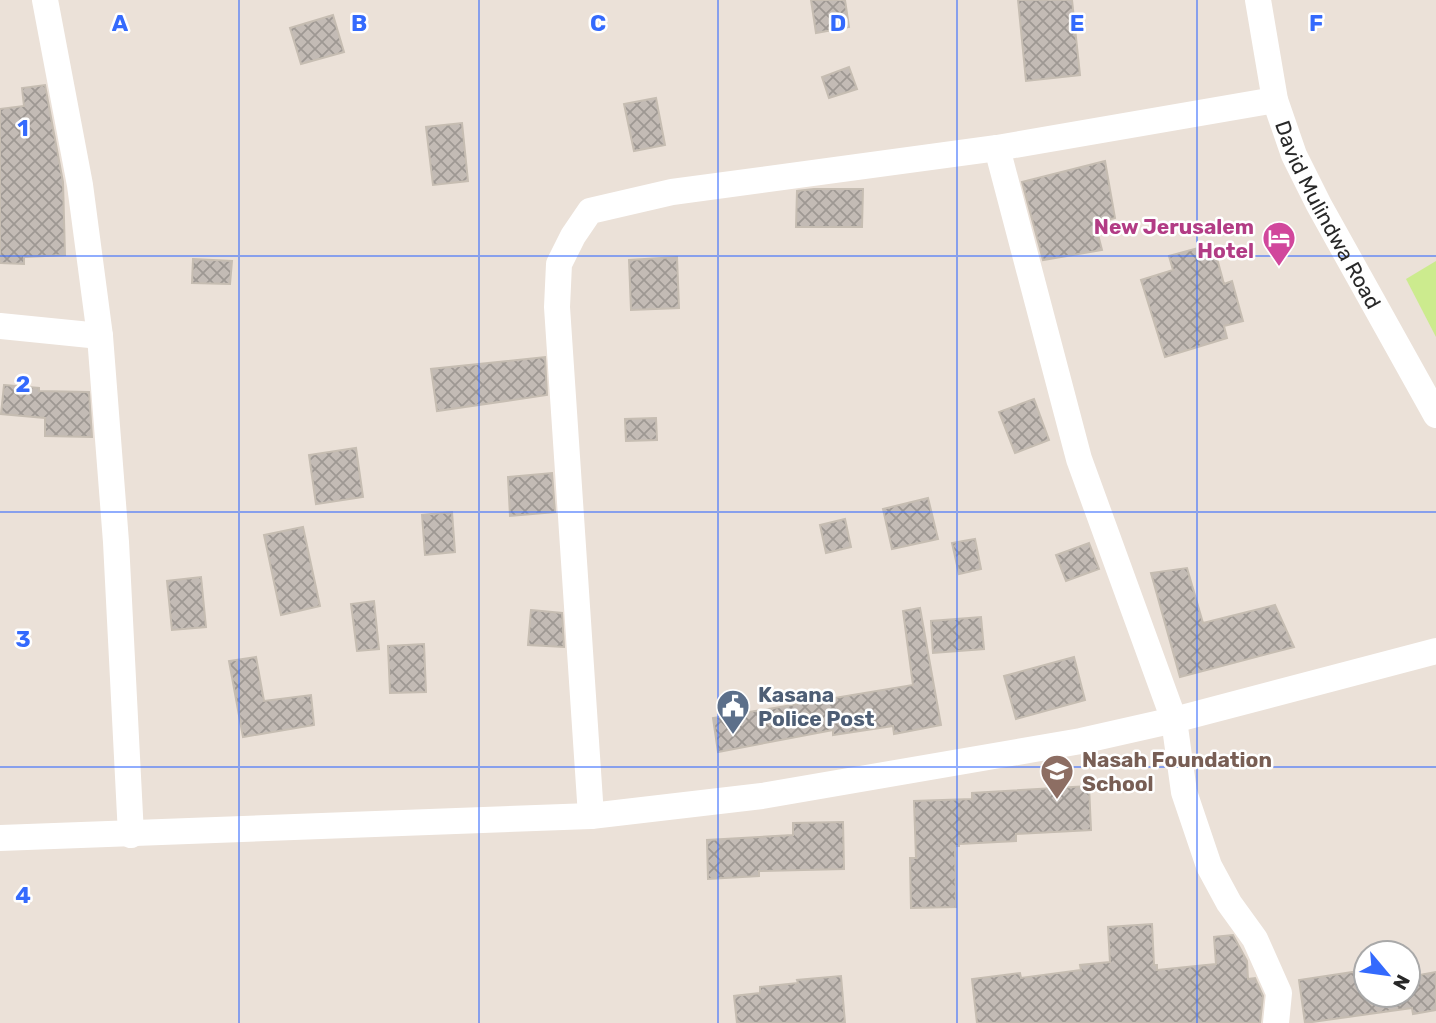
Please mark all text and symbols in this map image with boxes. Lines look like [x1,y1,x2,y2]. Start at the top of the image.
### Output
text: A [112,9,129,37]
text: B [351,9,367,37]
text: C [590,9,606,37]
text: D [830,9,846,37]
text: E [1070,9,1084,37]
text: F [1309,9,1323,37]
text: 1 [17,114,29,142]
street label: David Mulindwa Road [1271,117,1387,313]
place label: New Jerusalem Hotel [1094,214,1254,263]
hotel icon: New Jerusalem Hotel [1260,219,1298,268]
text: 2 [16,370,30,398]
text: 3 [15,625,31,653]
place label: Kasana Police Post [758,682,875,731]
public building icon: Kasana Police Post [714,687,752,736]
place label: Nasah Foundation School [1082,747,1272,796]
school or university icon: Nasah Foundation School [1038,752,1076,801]
text: 4 [15,881,31,909]
north arrow [1352,939,1422,1009]
text: N [1388,970,1415,994]

